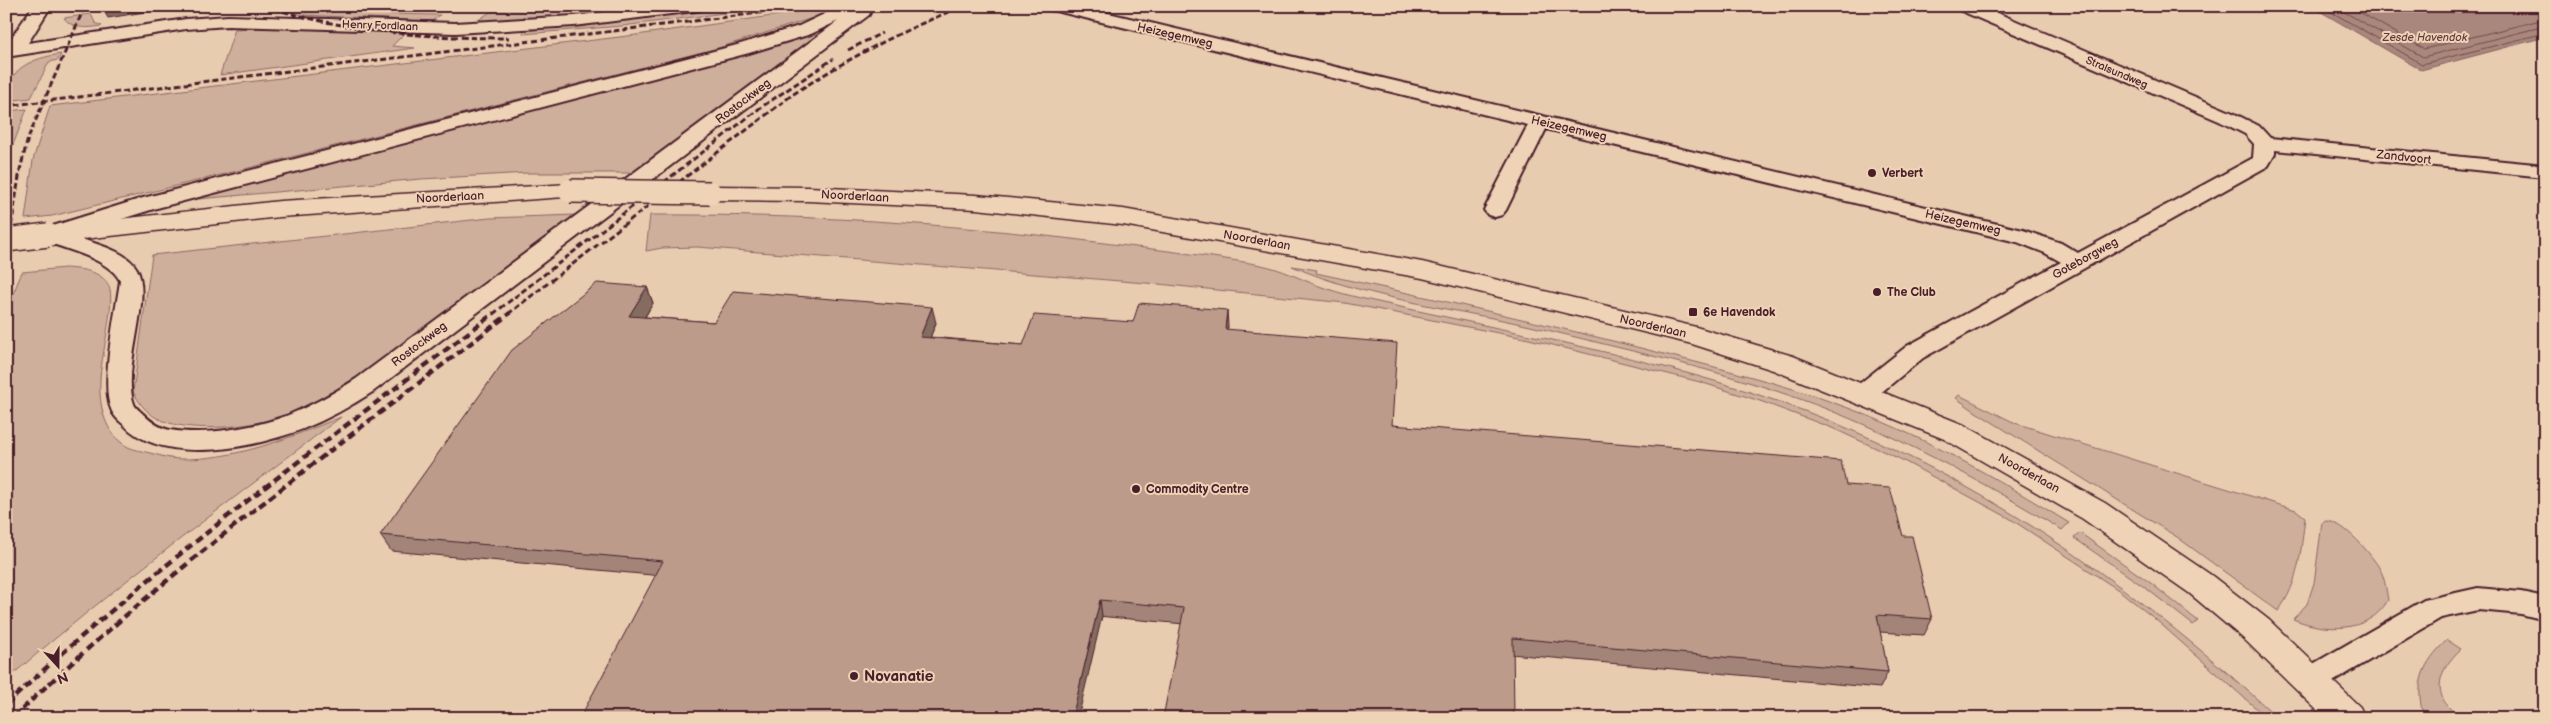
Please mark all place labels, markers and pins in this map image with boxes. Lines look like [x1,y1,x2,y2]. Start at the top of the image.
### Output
place label: Verbert [1882,166,1923,181]
marker: Verbert [1866,167,1878,179]
place label: The Club [1887,285,1936,300]
marker: The Club [1871,286,1883,298]
place label: 6e Havendok [1703,305,1776,320]
marker: 6e Havendok [1687,306,1699,318]
place label: Commodity Centre [1146,482,1249,497]
marker: Commodity Centre [1130,483,1142,495]
place label: Novanatie [864,667,934,686]
marker: Novanatie [848,670,860,682]

